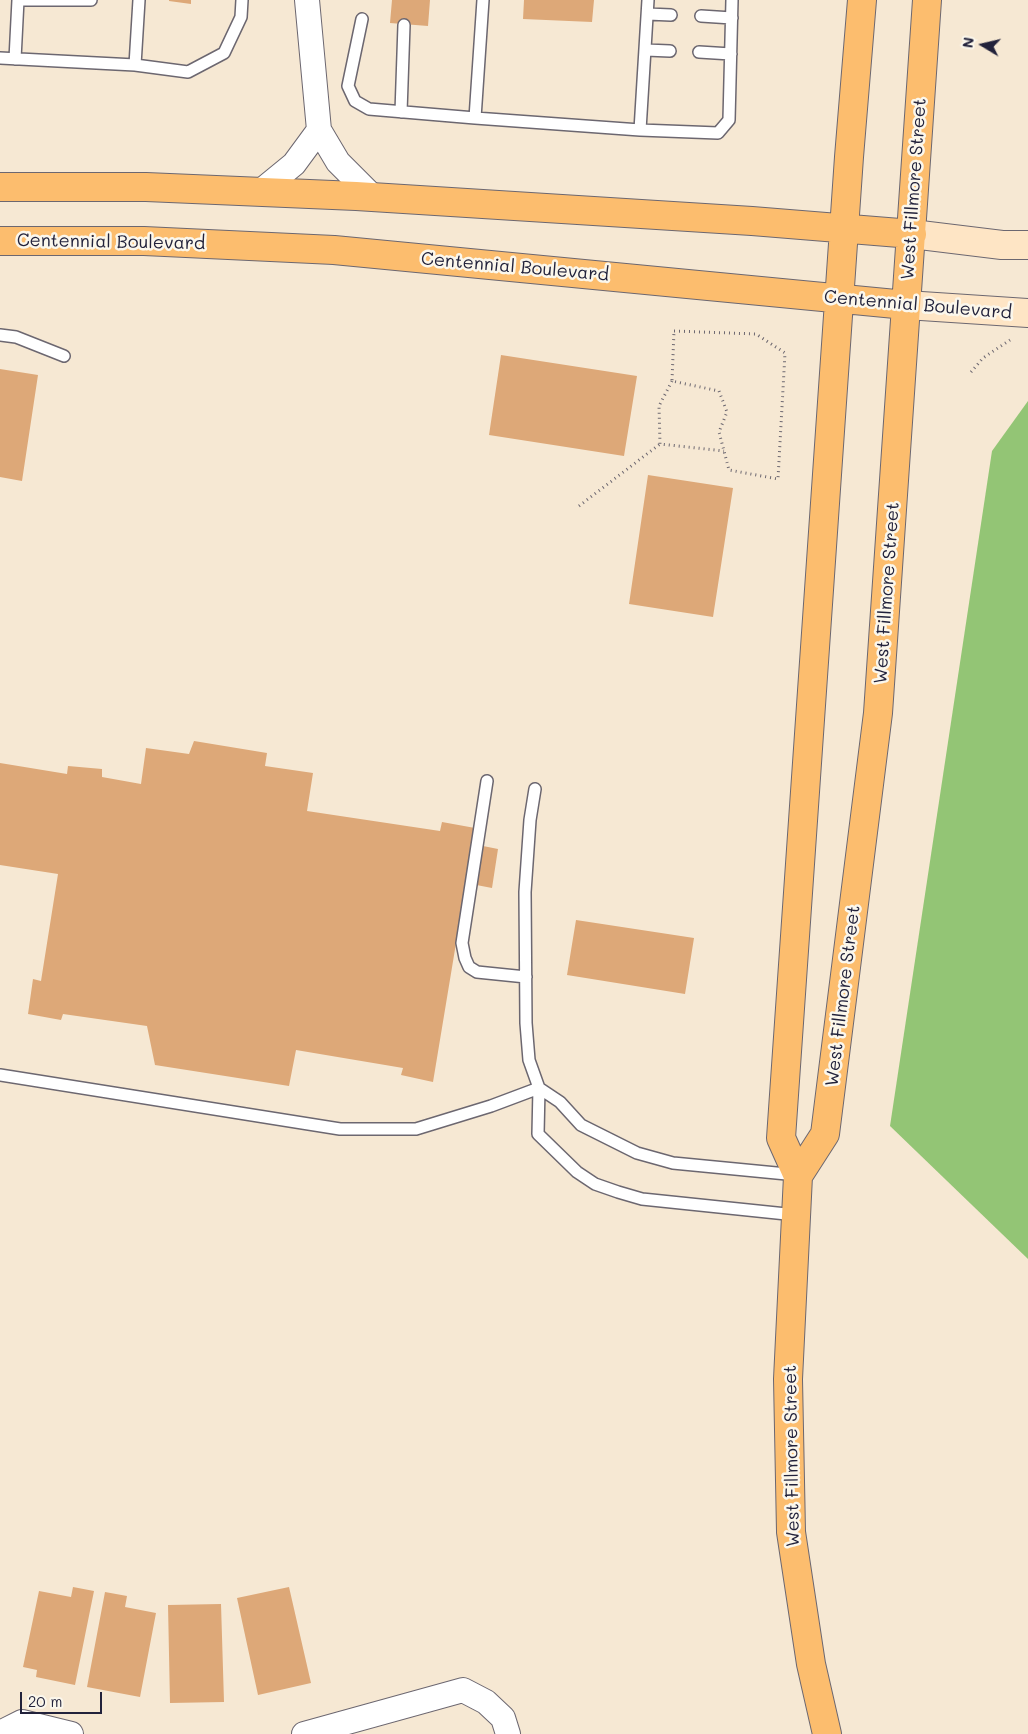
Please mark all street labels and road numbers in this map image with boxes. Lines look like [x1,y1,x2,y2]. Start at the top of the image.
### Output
street label: West Fillmore Street [897,97,931,281]
street label: Centennial Boulevard [17,230,205,254]
street label: Centennial Boulevard [420,248,610,286]
street label: Centennial Boulevard [823,286,1013,324]
street label: West Fillmore Street [870,501,904,685]
street label: West Fillmore Street [821,904,865,1088]
street label: West Fillmore Street [780,1365,804,1547]

